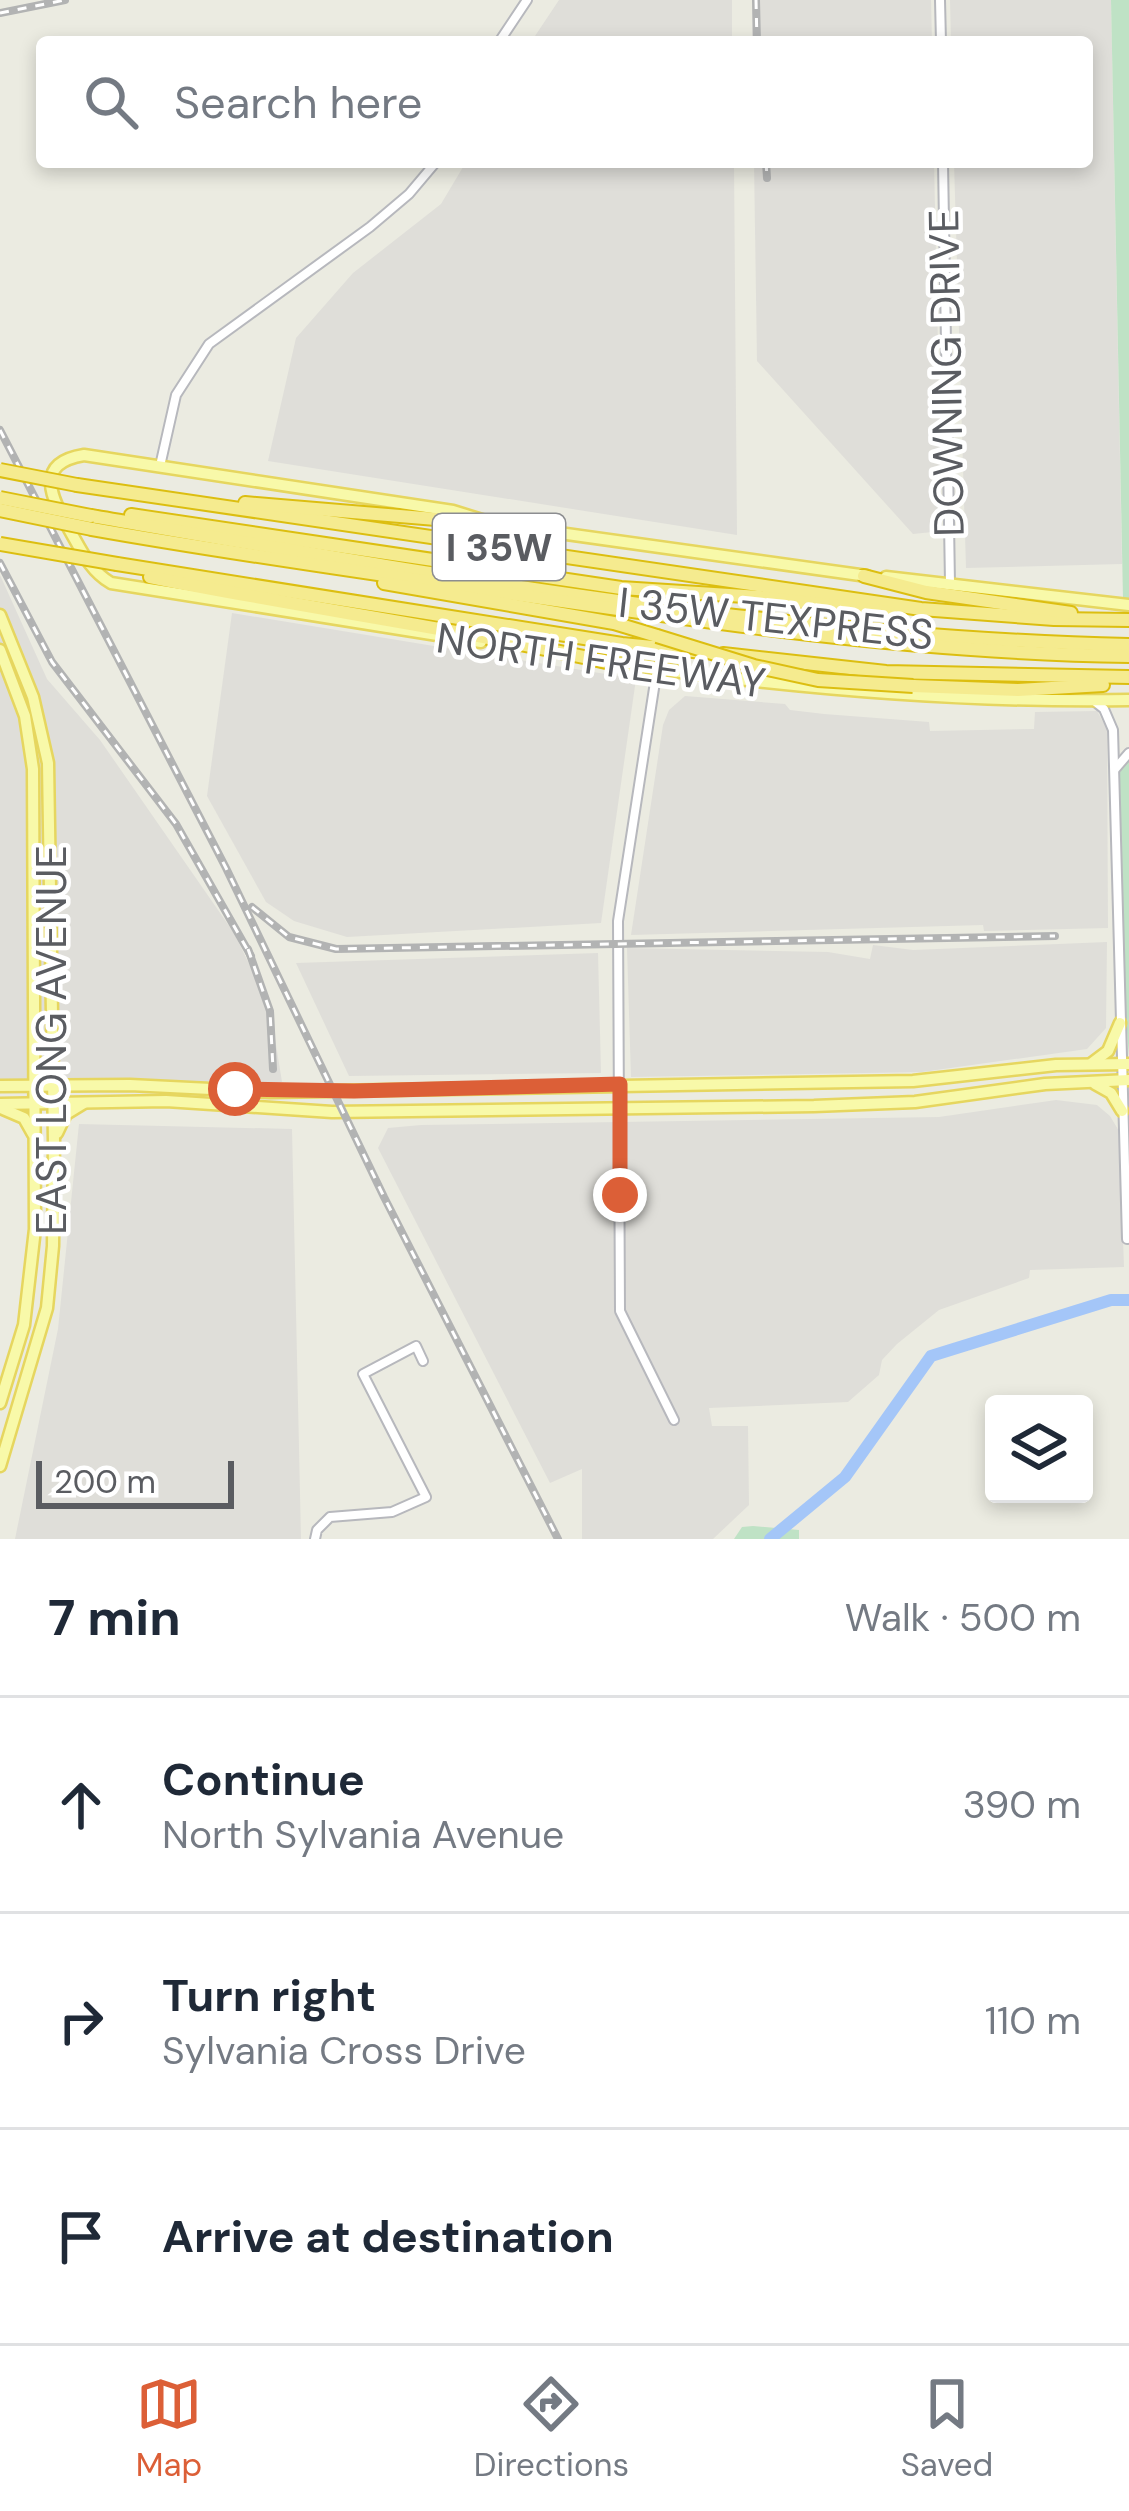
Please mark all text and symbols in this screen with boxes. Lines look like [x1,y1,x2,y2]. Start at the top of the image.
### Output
search box [36,36,1093,168]
icon: search [78,69,144,135]
text: Search here [174,73,422,132]
street label: DOWNING DRIVE [916,209,977,537]
road number: I 35W [433,514,565,580]
street label: I 35W TEXPRESS [616,575,936,662]
street label: NORTH FREEWAY [433,610,769,711]
street label: EAST LONG AVENUE [24,845,79,1235]
route start [208,1062,262,1116]
route end [593,1168,647,1222]
map controls [985,1395,1093,1503]
button: layers [985,1395,1093,1503]
scale bar [36,1455,234,1508]
text: 200 m [54,1460,156,1503]
text: 7 min [48,1584,181,1651]
text: Walk · 500 m [845,1592,1081,1643]
text: Continue [162,1750,365,1809]
icon: ahead [48,1772,114,1838]
text: 390 m [963,1779,1081,1830]
text: North Sylvania Avenue [162,1809,564,1860]
text: Turn right [162,1966,376,2025]
icon: right [48,1988,114,2054]
text: 110 m [985,1995,1081,2046]
text: Sylvania Cross Drive [162,2025,526,2076]
icon: arrive [48,2204,114,2270]
text: Arrive at destination [162,2207,614,2266]
tab: Map [136,2371,202,2486]
tab: Directions [474,2371,629,2486]
tab: Saved [901,2371,993,2486]

